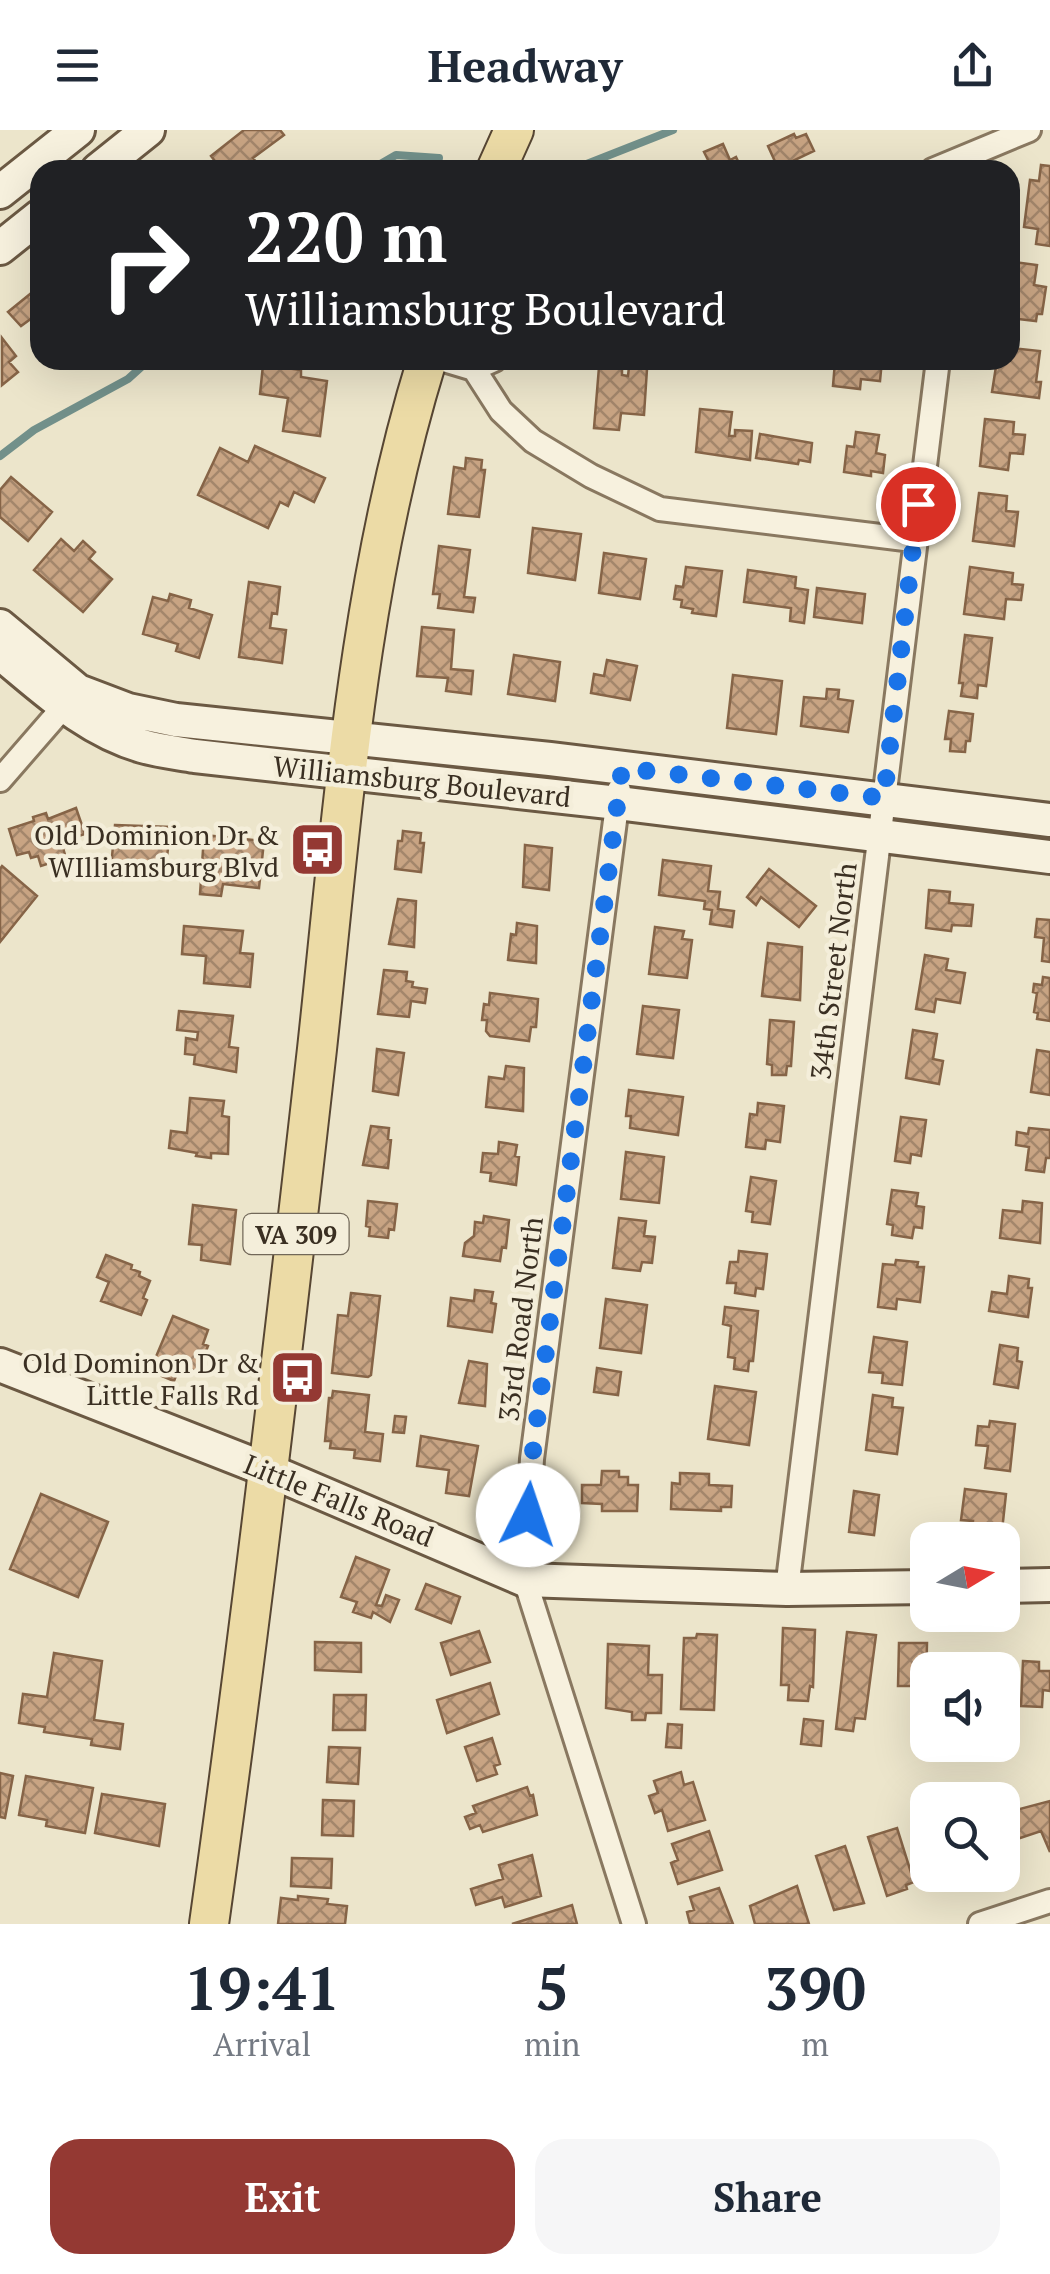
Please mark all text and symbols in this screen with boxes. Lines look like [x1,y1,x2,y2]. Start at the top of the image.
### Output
text: Headway [428,35,622,95]
icon: menu [50,38,105,93]
icon: share [945,38,1000,93]
text: 220 m [245,189,447,282]
icon: right [80,200,210,330]
text: Williamsburg Boulevard [245,278,726,338]
pin [876,462,961,547]
icon: arrive [891,477,946,532]
street label: Williamsburg Boulevard [271,747,573,815]
place label: Old Dominion Dr & WIlliamsburg Blvd [34,816,279,885]
bus stop icon: Old Dominion Dr & WIlliamsburg Blvd [288,820,348,880]
street label: 34th Street North [801,860,865,1082]
road number: VA 309 [244,1214,348,1254]
street label: 33rd Road North [489,1215,551,1423]
place label: Old Dominon Dr & Little Falls Rd [22,1344,259,1413]
bus stop icon: Old Dominon Dr & Little Falls Rd [268,1348,328,1408]
street label: Little Falls Road [239,1445,439,1555]
position arrow [476,1463,580,1567]
north arrow [910,1522,1020,1632]
map controls [910,1522,1020,1892]
button: sound [910,1652,1020,1762]
button: search [910,1782,1020,1892]
text: 19:41 [184,1948,340,2027]
text: 5 [535,1948,569,2027]
text: 390 [764,1948,866,2027]
text: Arrival [213,2023,311,2065]
text: min [524,2023,580,2065]
text: m [801,2023,829,2065]
button: Exit [50,2139,515,2254]
button: Share [535,2139,1000,2254]

